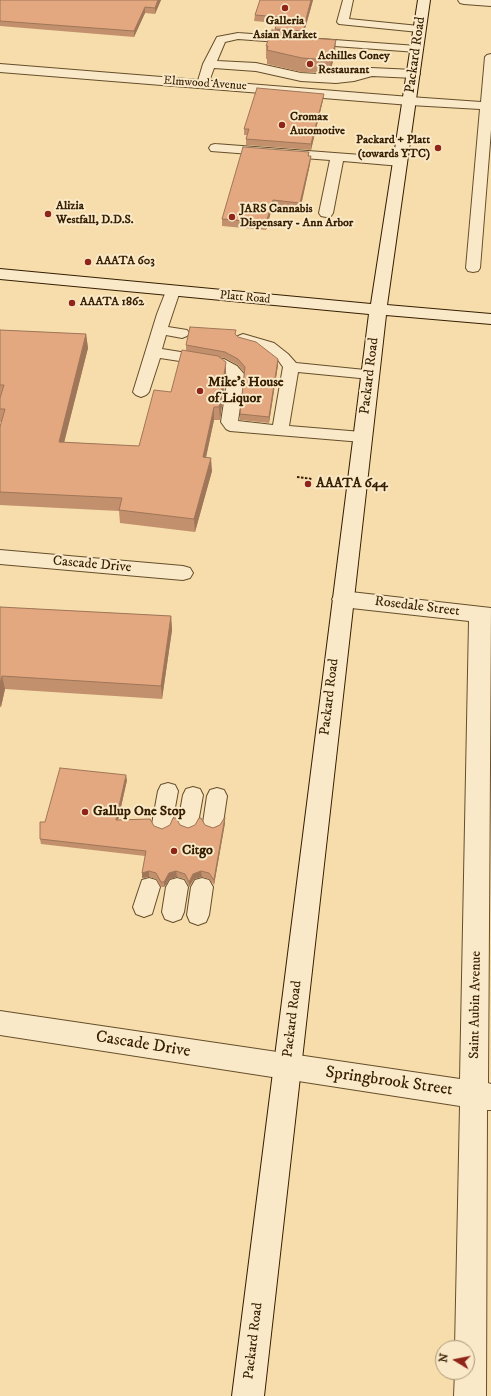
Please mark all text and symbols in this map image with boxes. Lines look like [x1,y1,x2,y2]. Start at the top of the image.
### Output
marker: Galleria Asian Market [280,3,290,13]
place label: Galleria Asian Market [253,15,317,43]
street label: Packard Road [402,16,430,94]
place label: Achilles Coney Restaurant [318,50,390,78]
marker: Achilles Coney Restaurant [305,59,315,69]
street label: Elmwood Avenue [163,74,247,94]
place label: Cromax Automotive [290,111,345,139]
marker: Cromax Automotive [277,120,287,130]
place label: Packard + Platt (towards YTC) [356,134,430,162]
marker: Packard + Platt (towards YTC) [433,143,443,153]
place label: Alizia Westfall, D.D.S. [56,200,134,228]
place label: JARS Cannabis Dispensary - Ann Arbor [240,203,353,231]
marker: Alizia Westfall, D.D.S. [43,209,53,219]
marker: JARS Cannabis Dispensary - Ann Arbor [227,212,237,222]
place label: AAATA 603 [96,255,155,269]
marker: AAATA 603 [83,257,93,267]
street label: Platt Road [219,289,271,307]
place label: AAATA 1862 [80,296,144,310]
marker: AAATA 1862 [67,298,77,308]
street label: Packard Road [357,337,383,415]
place label: Mike's House of Liquor [208,375,284,408]
marker: Mike's House of Liquor [195,386,205,396]
place label: AAATA 644 [316,476,388,492]
marker: AAATA 644 [303,479,313,489]
street label: Cascade Drive [52,553,132,577]
street label: Rosedale Street [374,593,460,621]
street label: Packard Road [317,658,343,736]
place label: Gallup One Stop [93,804,186,820]
marker: Gallup One Stop [80,807,90,817]
place label: Citgo [182,843,213,859]
marker: Citgo [169,846,179,856]
street label: Saint Aubin Avenue [467,951,485,1059]
street label: Packard Road [280,980,306,1058]
street label: Cascade Drive [94,1027,192,1063]
street label: Springbrook Street [324,1063,454,1101]
street label: Packard Road [241,1302,267,1380]
north arrow [435,1340,475,1380]
text: N [436,1352,452,1364]

